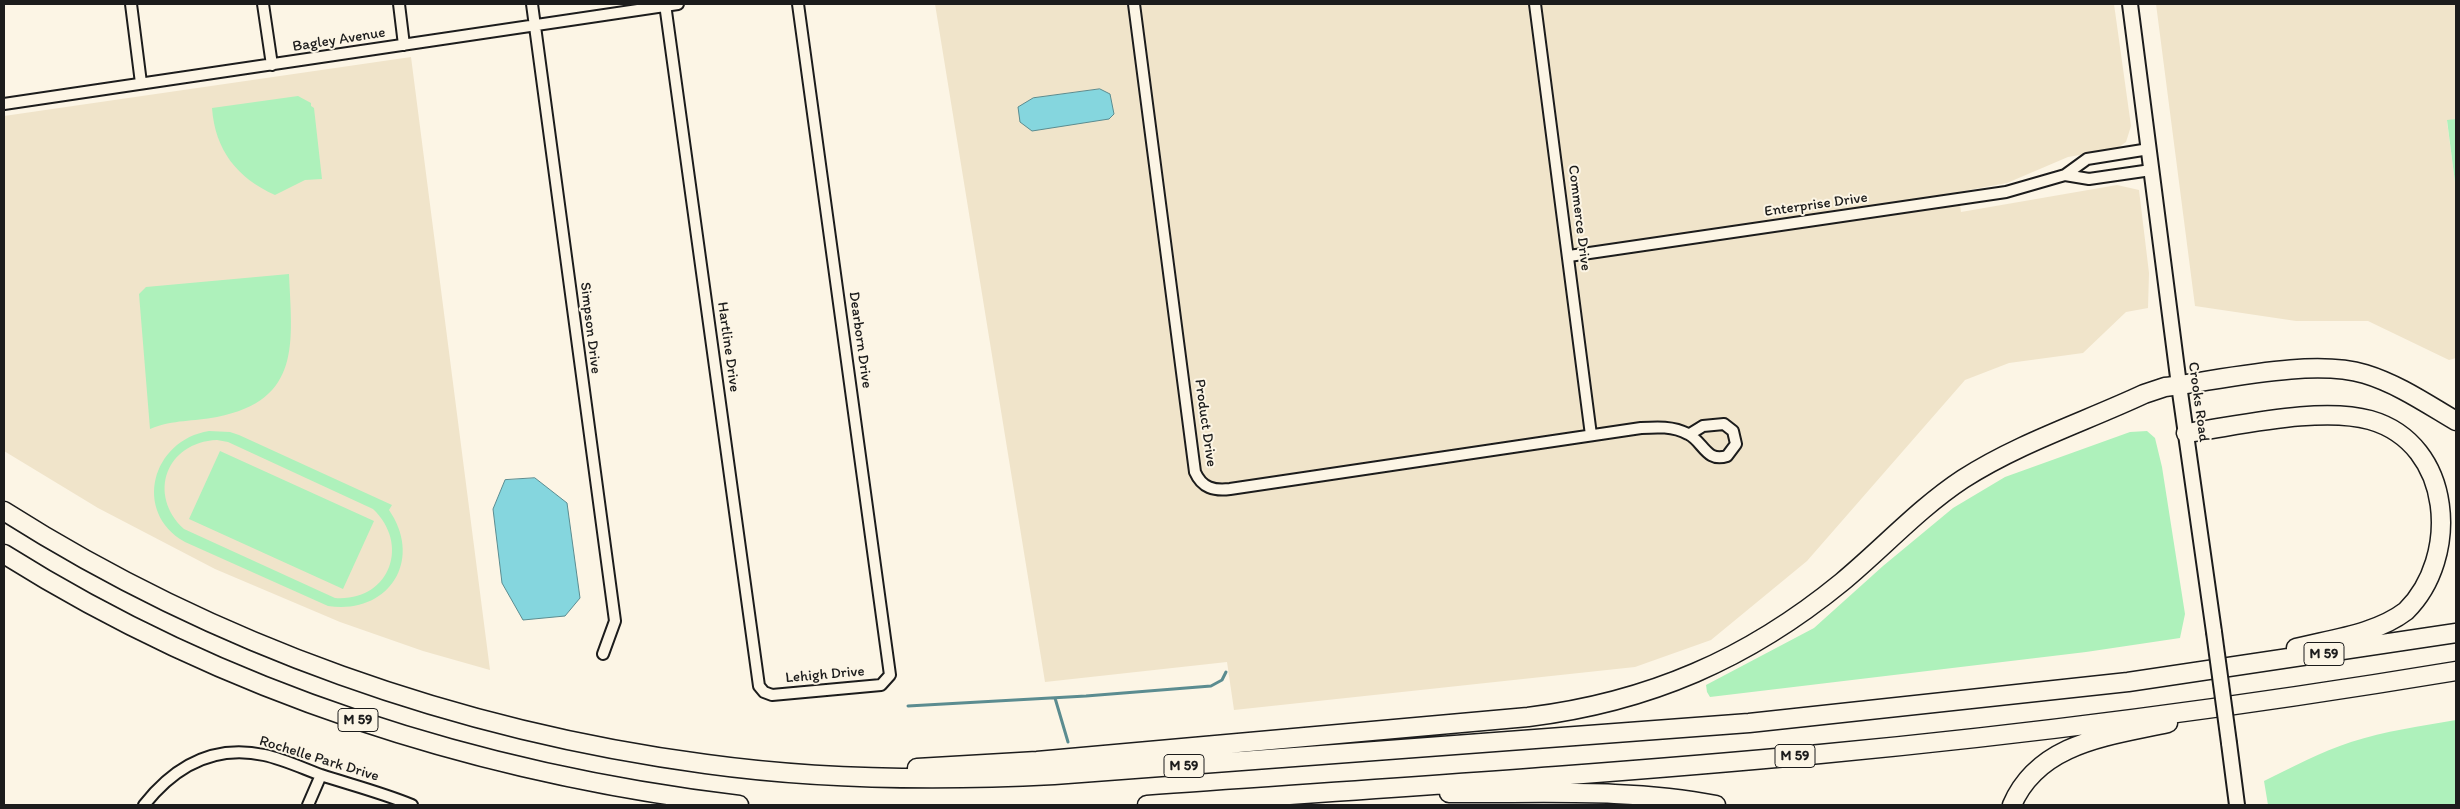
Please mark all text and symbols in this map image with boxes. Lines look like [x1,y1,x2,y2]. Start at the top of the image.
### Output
street label: Bagley Avenue [291,24,387,56]
street label: Commerce Drive [1564,164,1594,272]
street label: Enterprise Drive [1763,189,1869,221]
street label: Simpson Drive [575,281,605,375]
street label: Dearborn Drive [844,291,876,389]
street label: Hartline Drive [713,301,743,393]
street label: Crooks Road [2183,361,2213,443]
street label: Product Drive [1190,378,1220,468]
road number: M 59 [2304,642,2344,666]
street label: Lehigh Drive [785,663,865,687]
road number: M 59 [338,708,378,732]
street label: Rochelle Park Drive [257,732,381,786]
road number: M 59 [1775,744,1815,768]
road number: M 59 [1164,754,1204,778]

